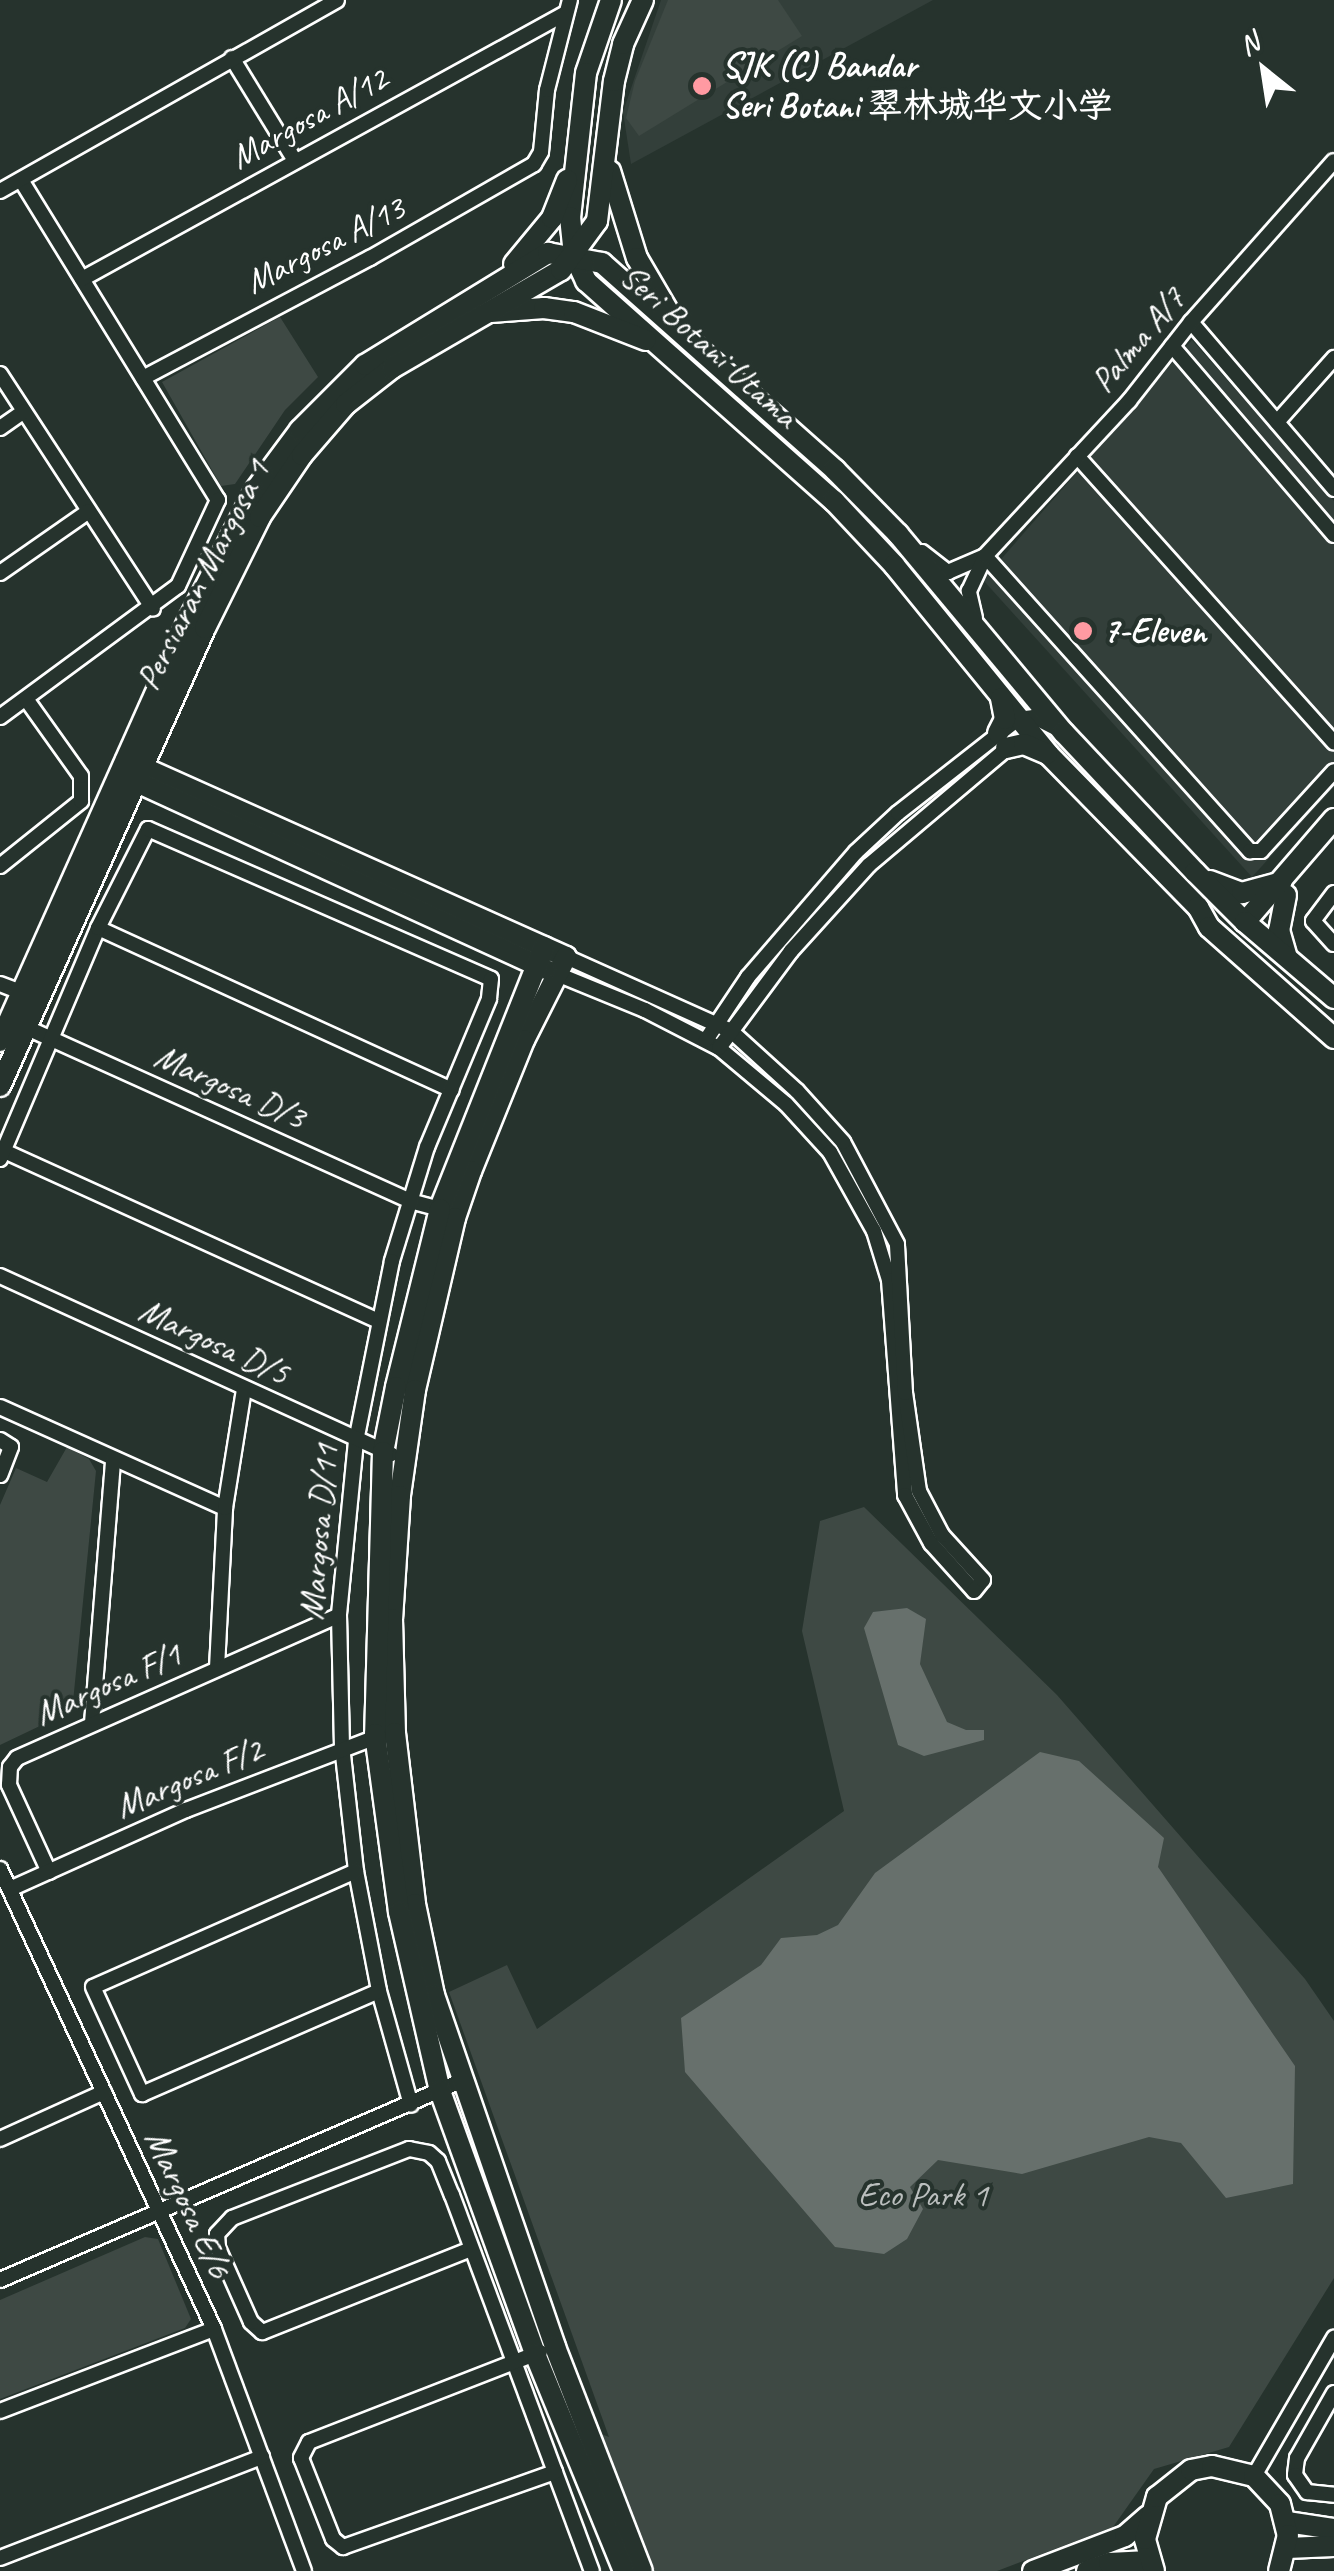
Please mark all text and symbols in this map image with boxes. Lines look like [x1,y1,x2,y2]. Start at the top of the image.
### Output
north arrow [1214,20,1314,120]
text: N [1232,24,1265,63]
place label: SJK (C) Bandar Seri Botani 翠林城华文小学 [722,45,1112,127]
street label: Margosa A/12 [223,58,395,178]
marker: SJK (C) Bandar Seri Botani 翠林城华文小学 [691,75,713,97]
street label: Margosa A/13 [238,187,412,303]
street label: Seri Botani Utama [612,256,806,436]
street label: Palma A/7 [1082,279,1194,401]
street label: Persiaran Margosa 1 [127,453,279,697]
place label: 7-Eleven [1103,610,1206,652]
marker: 7-Eleven [1072,620,1094,642]
street label: Margosa D/3 [148,1035,312,1139]
street label: Margosa D/5 [133,1289,295,1395]
street label: Margosa D/11 [290,1443,348,1621]
street label: Margosa F/1 [28,1633,188,1735]
street label: Margosa F/2 [109,1728,269,1828]
street label: Margosa E/6 [135,2123,241,2285]
park label: Eco Park 1 [857,2174,989,2216]

